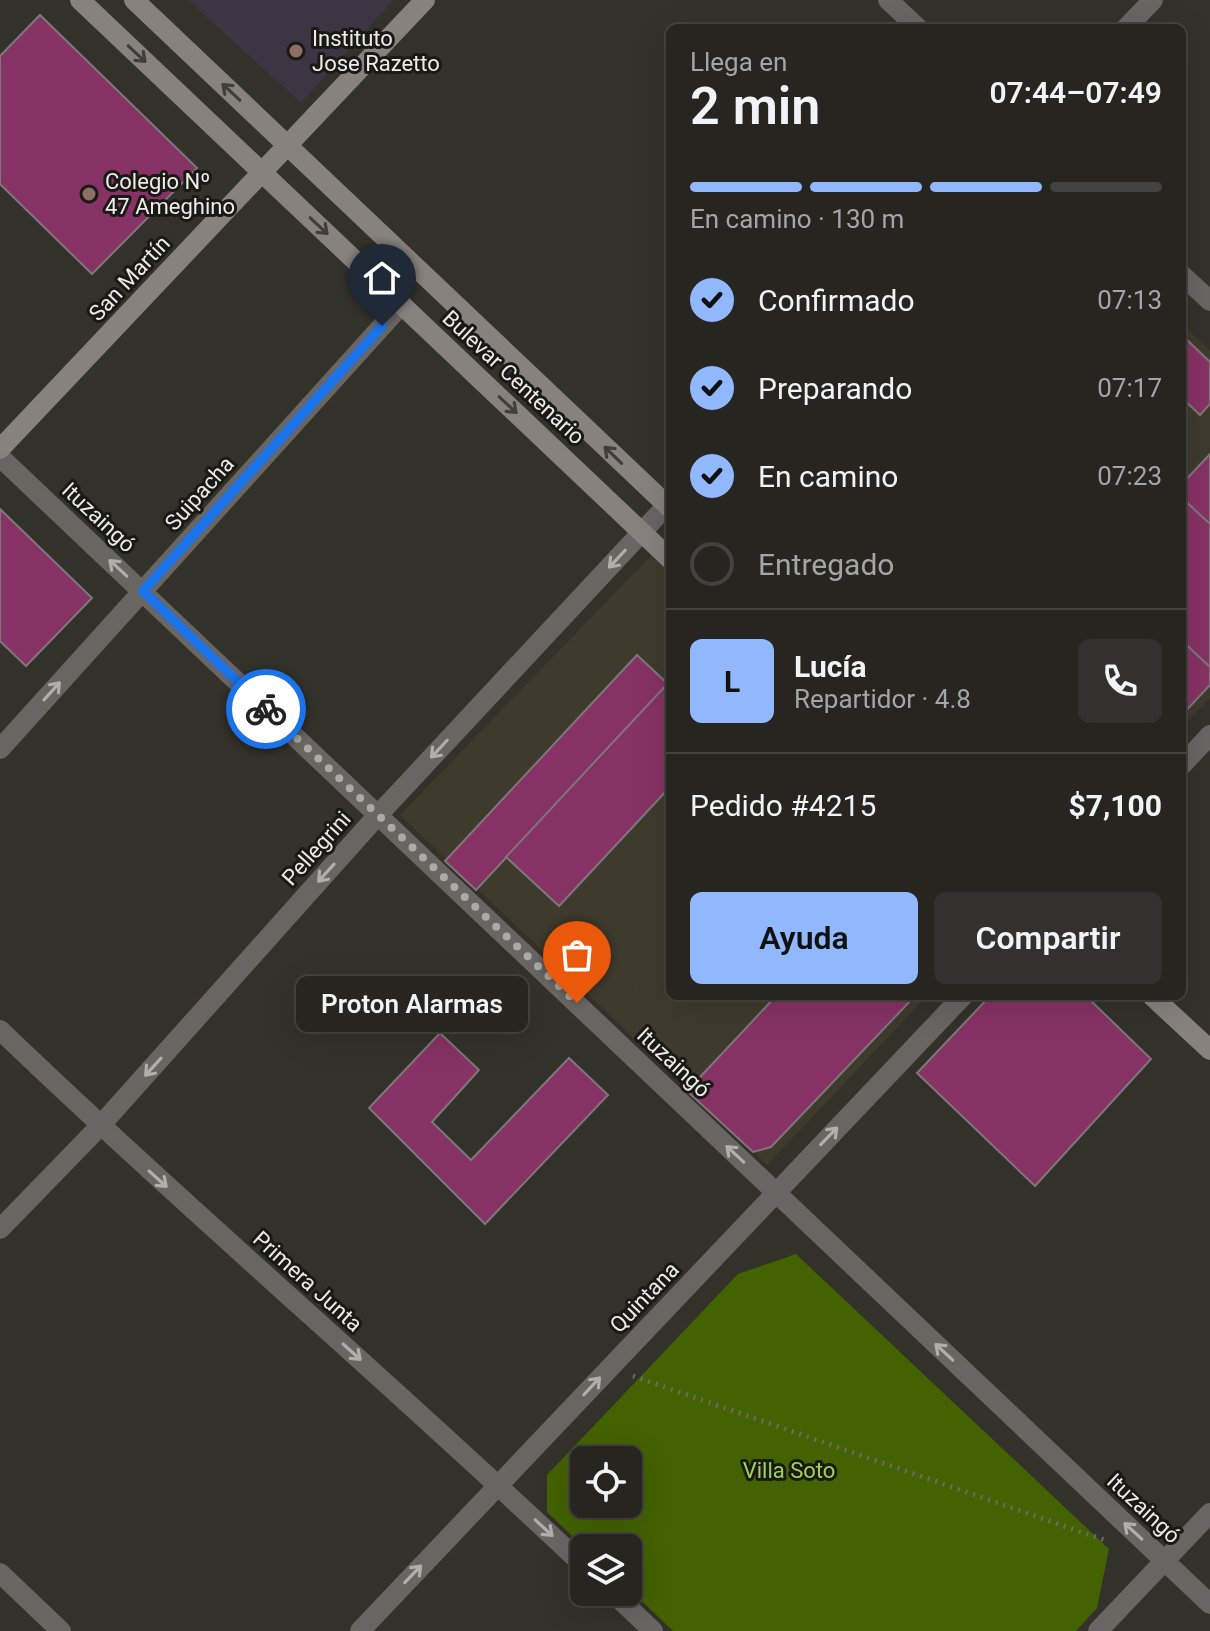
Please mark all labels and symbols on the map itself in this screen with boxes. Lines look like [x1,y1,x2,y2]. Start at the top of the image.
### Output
place label: Instituto Jose Razetto [312,26,440,76]
marker: Instituto Jose Razetto [287,42,305,60]
one-way arrow [127,44,147,63]
one-way arrow [221,82,241,101]
place label: Colegio Nº 47 Ameghino [105,169,235,219]
marker: Colegio Nº 47 Ameghino [80,185,98,203]
one-way arrow [309,216,328,235]
street label: San Martín [84,231,175,326]
pin [348,244,416,326]
street label: Bulevar Centenario [438,305,590,449]
one-way arrow [497,395,517,413]
one-way arrow [604,446,624,464]
street label: Suipacha [160,451,239,535]
street label: Ituzaingó [57,477,140,557]
one-way arrow [608,549,627,569]
one-way arrow [108,559,128,578]
courier [226,669,306,749]
one-way arrow [43,681,62,701]
one-way arrow [430,739,449,759]
street label: Pellegrini [277,806,356,890]
one-way arrow [317,862,336,883]
pin [543,921,611,1003]
callout: Proton Alarmas [297,975,529,1031]
street label: Ituzaingó [632,1022,715,1102]
one-way arrow [144,1057,162,1077]
one-way arrow [819,1127,838,1147]
one-way arrow [726,1145,746,1163]
one-way arrow [148,1169,168,1187]
street label: Primera Junta [248,1226,367,1337]
street label: Quintana [605,1257,684,1338]
one-way arrow [341,1343,361,1361]
one-way arrow [935,1343,955,1361]
one-way arrow [582,1377,601,1396]
park label: Villa Soto [743,1458,835,1483]
street label: Ituzaingó [1102,1468,1185,1548]
one-way arrow [534,1518,554,1537]
one-way arrow [1123,1521,1143,1540]
one-way arrow [404,1565,422,1585]

